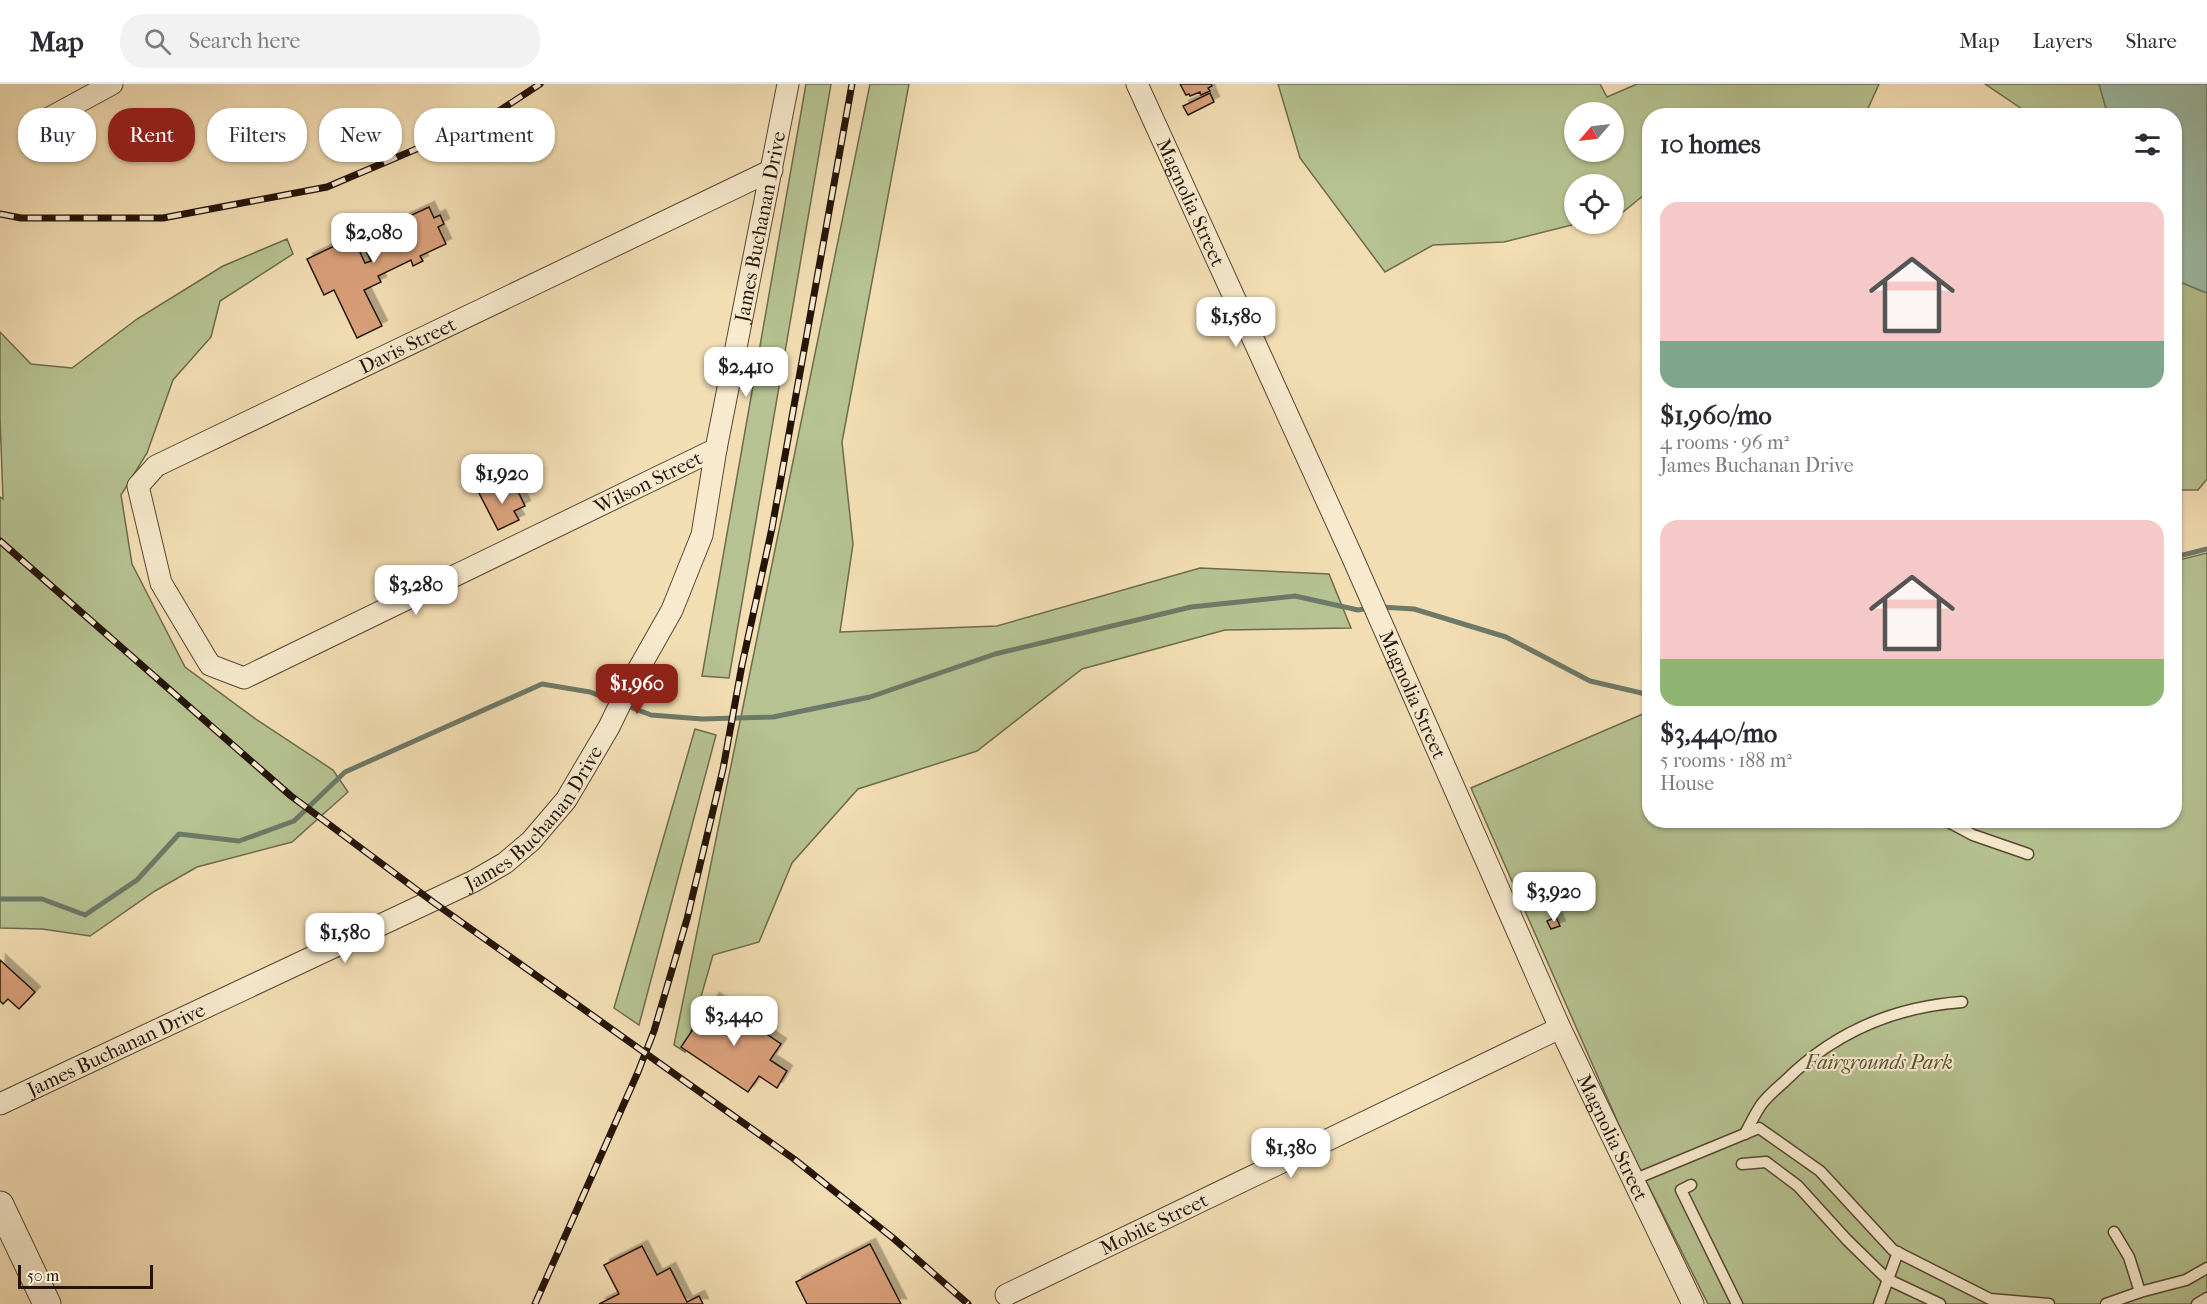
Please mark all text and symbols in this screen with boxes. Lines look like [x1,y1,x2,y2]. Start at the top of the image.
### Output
search box [120,14,540,68]
text: Map [30,25,84,58]
icon: search [141,25,174,58]
text: Search here [189,28,300,54]
text: Map [1959,29,2000,53]
text: Layers [2033,29,2092,53]
text: Share [2125,29,2177,53]
north arrow [1564,102,1624,162]
map controls [1564,102,1624,234]
chip: Buy [18,108,96,162]
chip: Rent [108,108,195,162]
chip: Filters [207,108,307,162]
chip: New [319,108,402,162]
chip: Apartment [414,108,555,162]
icon: filters [2131,128,2164,161]
street label: James Buchanan Drive [730,129,790,326]
text: 10 homes [1660,129,1761,160]
street label: Magnolia Street [1151,135,1229,270]
button: locate [1564,174,1624,234]
pin: $2,080 [325,213,423,264]
text: $2,080 [345,221,403,244]
icon: home [1858,241,1966,349]
pin: $1,580 [1187,297,1285,348]
text: $1,580 [1210,305,1262,328]
street label: Davis Street [355,313,460,379]
pin: $2,410 [697,347,795,398]
text: $2,410 [718,355,774,378]
text: $1,960/mo [1660,400,1772,431]
text: 4 rooms · 96 m² [1660,431,1789,454]
street label: Wilson Street [590,446,706,519]
pin: $1,920 [453,454,551,505]
text: James Buchanan Drive [1660,454,1854,477]
text: $1,920 [475,462,529,485]
icon: home [1858,559,1966,667]
pin: $3,280 [367,565,465,616]
text: $3,280 [389,573,443,596]
street label: Magnolia Street [1374,627,1451,762]
pin: $1,960 [588,664,686,715]
text: $1,960 [610,672,664,695]
text: $3,440/mo [1660,718,1777,749]
street label: James Buchanan Drive [460,742,607,896]
text: 5 rooms · 188 m² [1660,749,1792,772]
text: House [1660,772,1714,795]
pin: $3,920 [1505,872,1603,923]
text: $3,920 [1527,880,1581,903]
pin: $1,580 [296,913,394,964]
text: $1,580 [319,921,371,944]
pin: $3,440 [685,996,783,1047]
street label: James Buchanan Drive [22,998,209,1102]
text: $3,440 [705,1004,763,1027]
park label: Fairgrounds Park [1804,1051,1953,1074]
street label: Magnolia Street [1572,1071,1653,1205]
pin: $1,380 [1242,1128,1340,1179]
text: $1,380 [1265,1136,1317,1159]
street label: Mobile Street [1096,1189,1212,1260]
scale bar [18,1262,153,1290]
text: 50 m [27,1266,59,1285]

